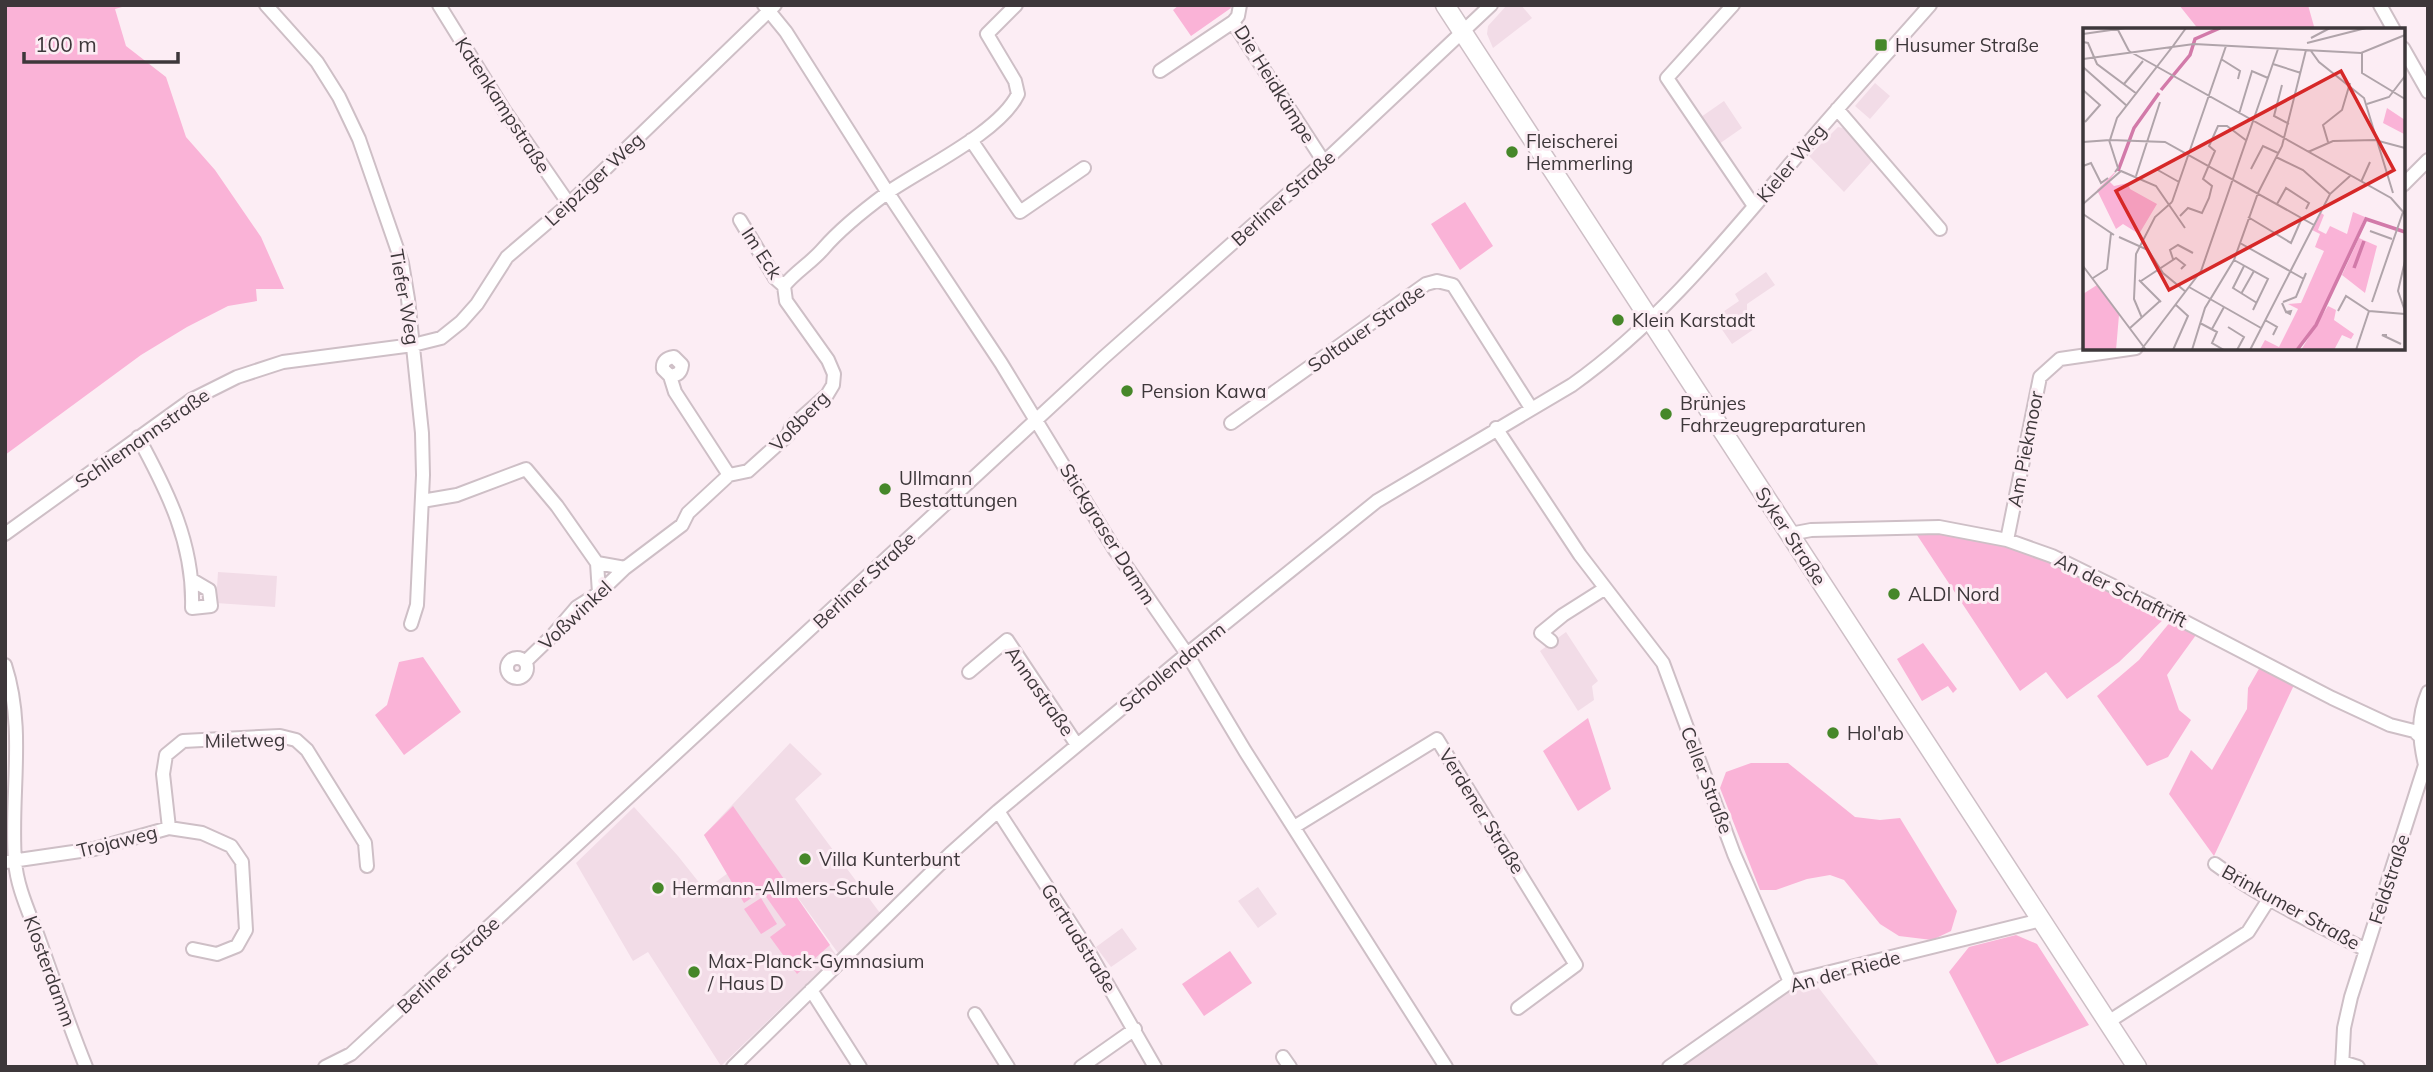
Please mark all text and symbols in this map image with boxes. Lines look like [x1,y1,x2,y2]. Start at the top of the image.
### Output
scale bar [24,21,178,65]
street label: Die Heidkämpe [1229,21,1321,147]
inset map [2083,28,2405,350]
text: 100 m [35,31,97,57]
street label: Katenkampstraße [450,33,556,177]
place label: Husumer Straße [1895,33,2039,57]
marker: Husumer Straße [1873,37,1889,53]
street label: Kieler Weg [1751,119,1831,207]
street label: Leipziger Weg [540,127,648,231]
place label: Fleischerei Hemmerling [1526,129,1633,175]
marker: Fleischerei Hemmerling [1504,144,1520,160]
street label: Berliner Straße [1226,145,1340,251]
street label: Im Eck [736,223,788,284]
street label: Tiefer Weg [385,247,425,347]
street label: Soltauer Straße [1303,279,1429,377]
place label: Klein Karstadt [1632,308,1756,332]
marker: Klein Karstadt [1610,312,1626,328]
place label: Pension Kawa [1141,379,1266,403]
street label: Schliemannstraße [70,383,214,493]
marker: Pension Kawa [1119,383,1135,399]
street label: Voßberg [764,386,834,456]
street label: Am Piekmoor [2002,389,2048,509]
place label: Brünjes Fahrzeugreparaturen [1680,391,1866,437]
marker: Brünjes Fahrzeugreparaturen [1658,406,1674,422]
street label: Stickgraser Damm [1055,459,1161,609]
place label: Ullmann Bestattungen [899,466,1018,512]
marker: Ullmann Bestattungen [877,481,893,497]
street label: Syker Straße [1750,482,1832,590]
street label: Berliner Straße [808,526,920,634]
street label: An der Schaftrift [2051,548,2191,633]
street label: Voßwinkel [533,575,617,655]
place label: ALDI Nord [1908,582,2000,606]
marker: ALDI Nord [1886,586,1902,602]
street label: Schollendamm [1114,617,1230,717]
street label: Annastraße [1000,641,1080,741]
place label: Hol'ab [1847,721,1904,745]
street label: Celler Straße [1676,723,1738,837]
marker: Hol'ab [1825,725,1841,741]
street label: Miletweg [204,727,286,753]
street label: Verdener Straße [1434,744,1530,878]
street label: Trojaweg [74,819,160,863]
street label: Feldstraße [2363,831,2415,927]
place label: Villa Kunterbunt [819,847,960,871]
marker: Villa Kunterbunt [797,851,813,867]
street label: Brinkumer Straße [2218,859,2364,955]
place label: Hermann-Allmers-Schule [672,876,894,900]
street label: Gertrudstraße [1036,879,1122,997]
marker: Hermann-Allmers-Schule [650,880,666,896]
street label: Berliner Straße [392,911,504,1019]
street label: Klosterdamm [19,912,81,1030]
street label: An der Riede [1787,945,1903,997]
place label: Max-Planck-Gymnasium / Haus D [707,949,924,995]
marker: Max-Planck-Gymnasium / Haus D [686,964,702,980]

